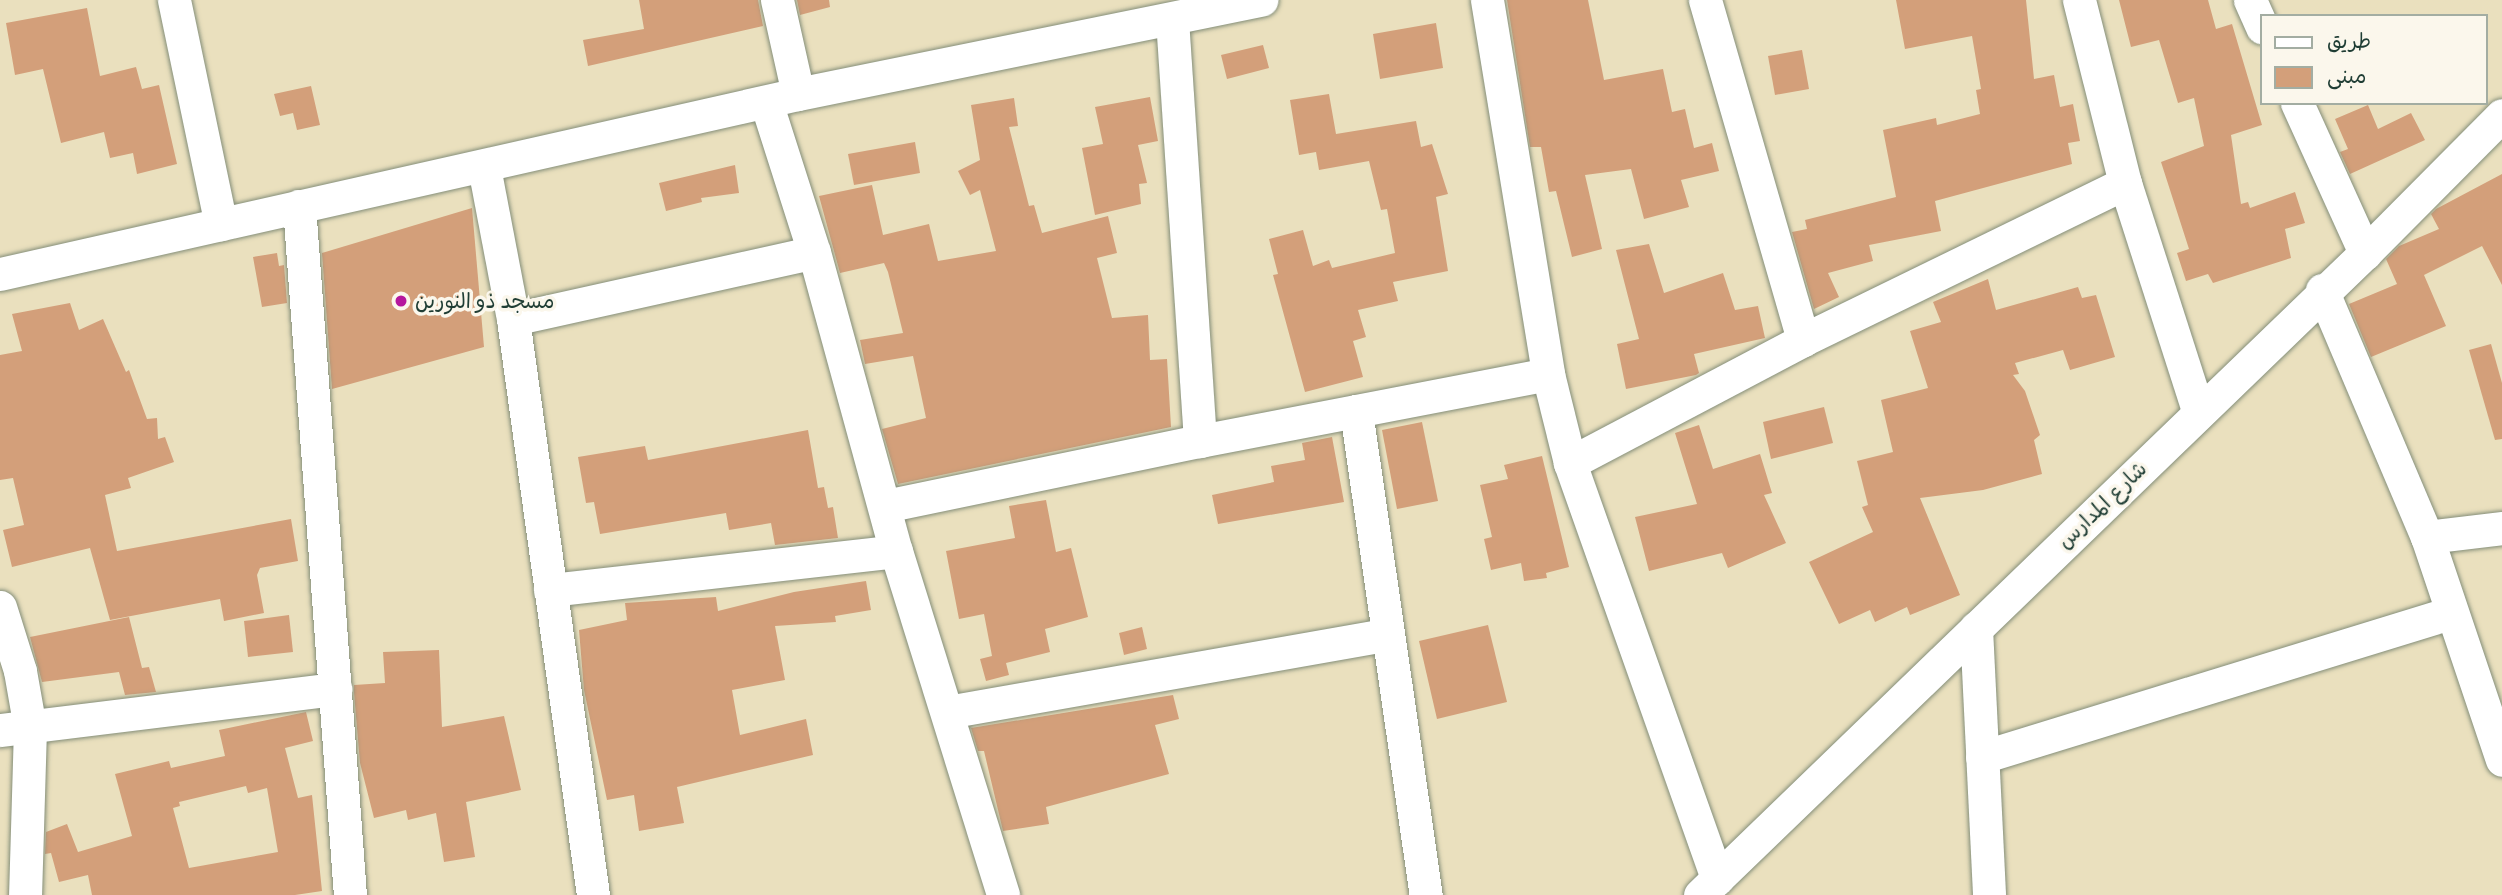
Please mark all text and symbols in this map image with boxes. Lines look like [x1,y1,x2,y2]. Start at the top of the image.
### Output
legend [2260,14,2488,105]
text: طريق [2327,26,2371,55]
text: مبنى [2327,61,2366,90]
place label: مسجد ذو النورين [415,288,554,314]
marker: مسجد ذو النورين [393,293,409,309]
street label: شارع المدارس [2052,456,2152,554]

